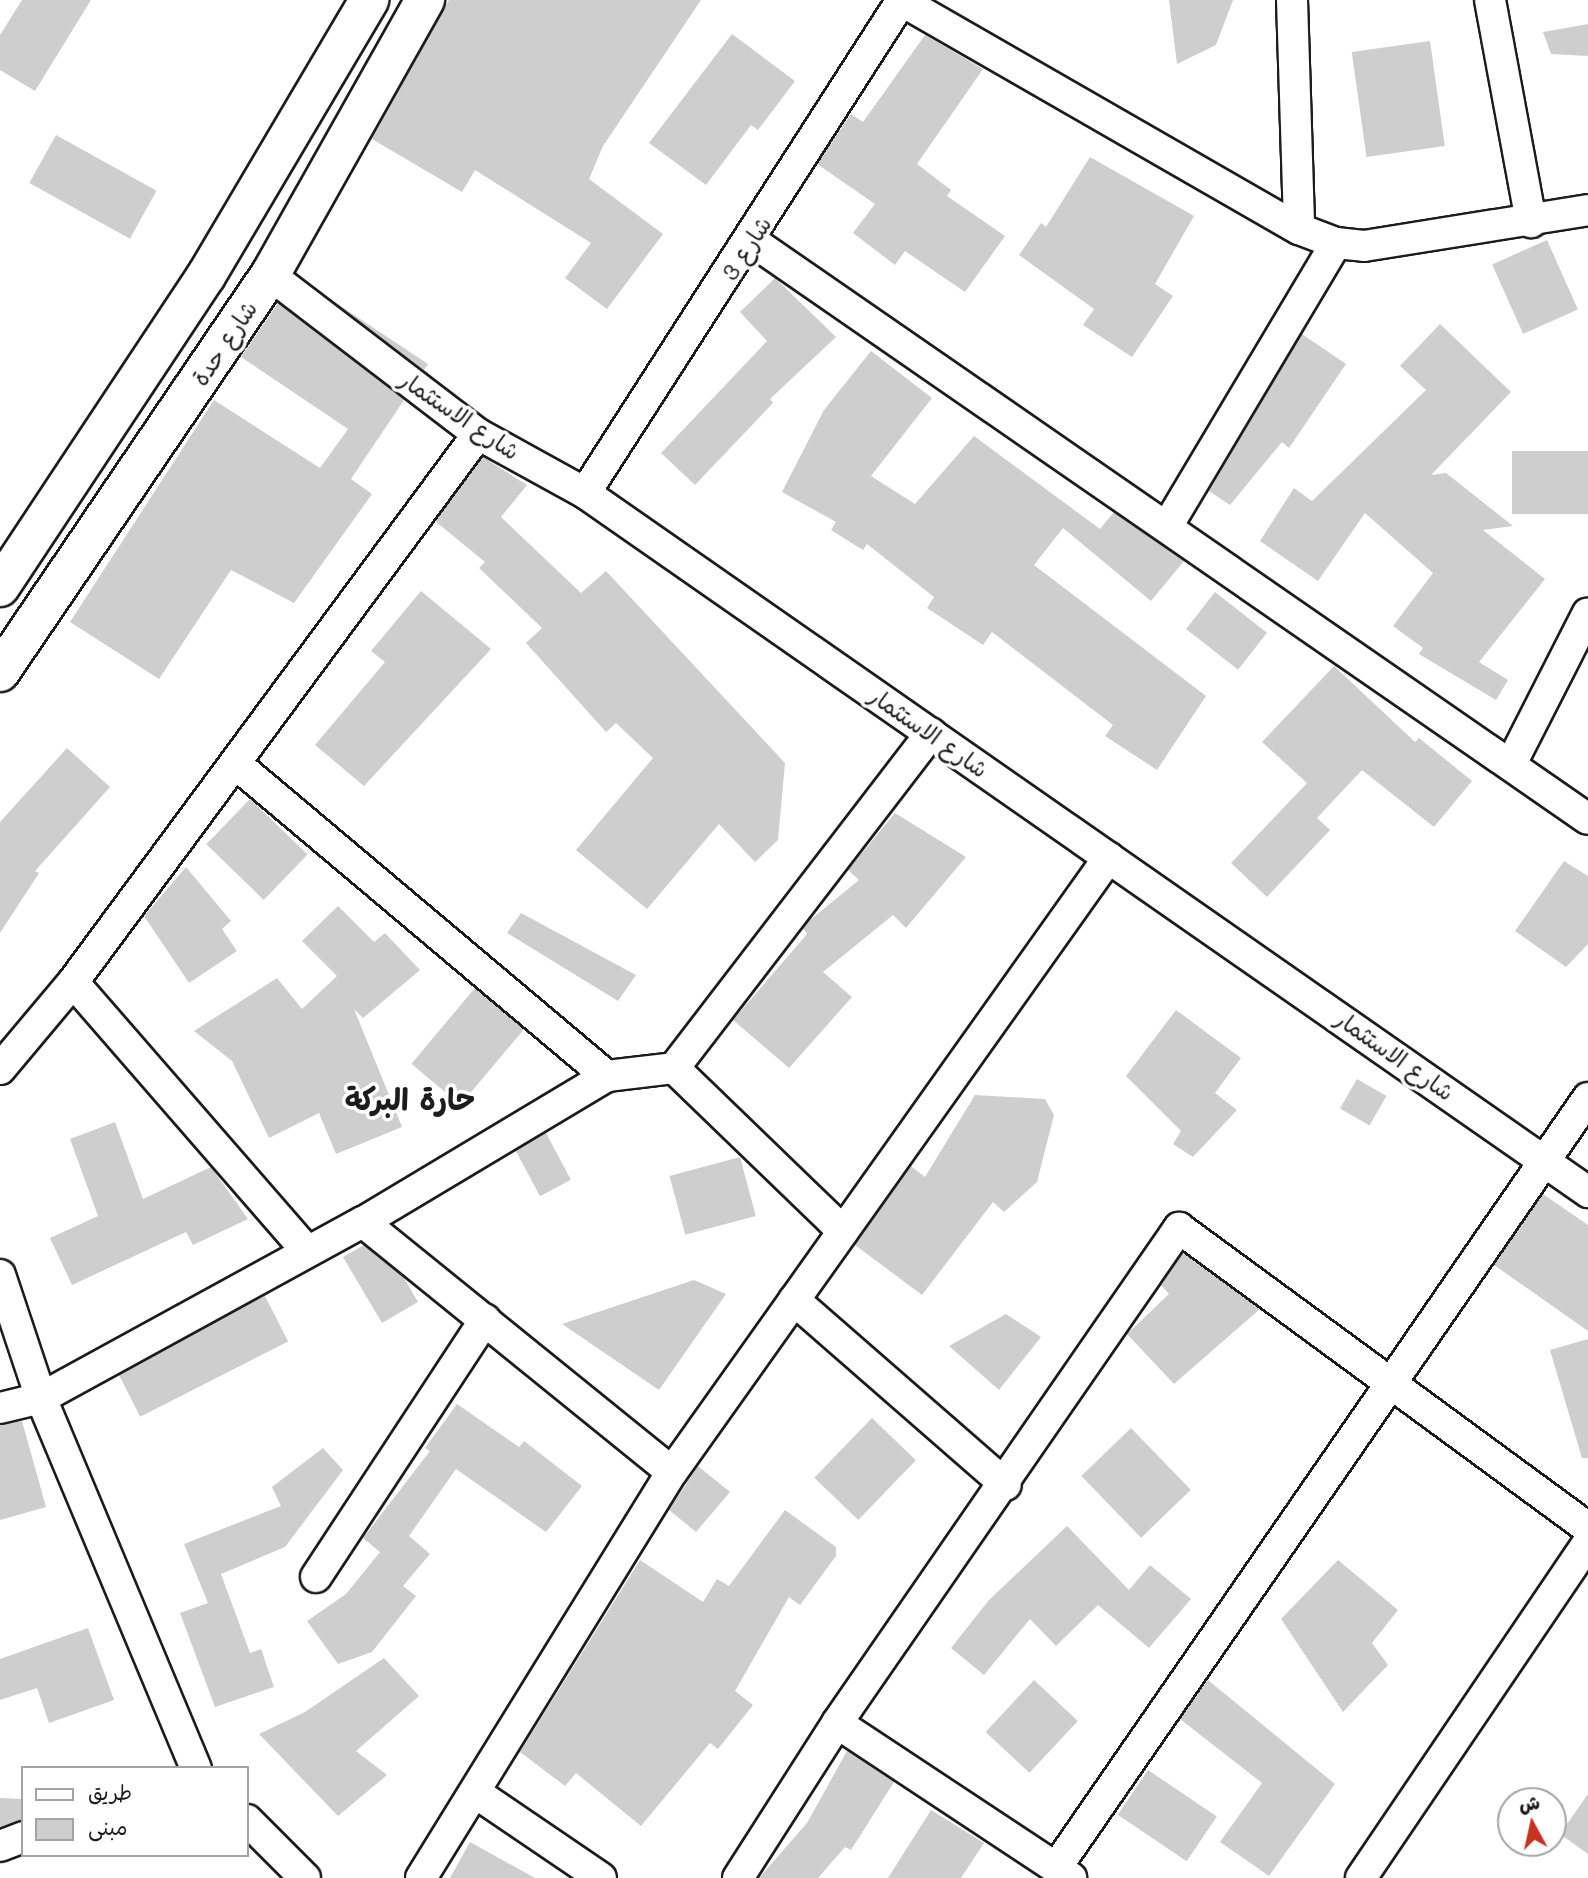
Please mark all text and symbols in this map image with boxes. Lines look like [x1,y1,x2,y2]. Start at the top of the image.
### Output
street label: شارع 3 [715,211,777,285]
street label: شارع حدة [186,295,262,391]
street label: شارع الاستثمار [395,365,525,465]
street label: شارع الاستثمار [864,681,994,783]
street label: شارع الاستثمار [1330,1004,1460,1106]
district label: حارة البركة [345,1080,475,1116]
legend [21,1766,248,1857]
text: طريق [88,1778,132,1805]
north arrow [1497,1787,1567,1857]
text: ش [1517,1789,1541,1817]
text: مبنى [88,1813,127,1840]

